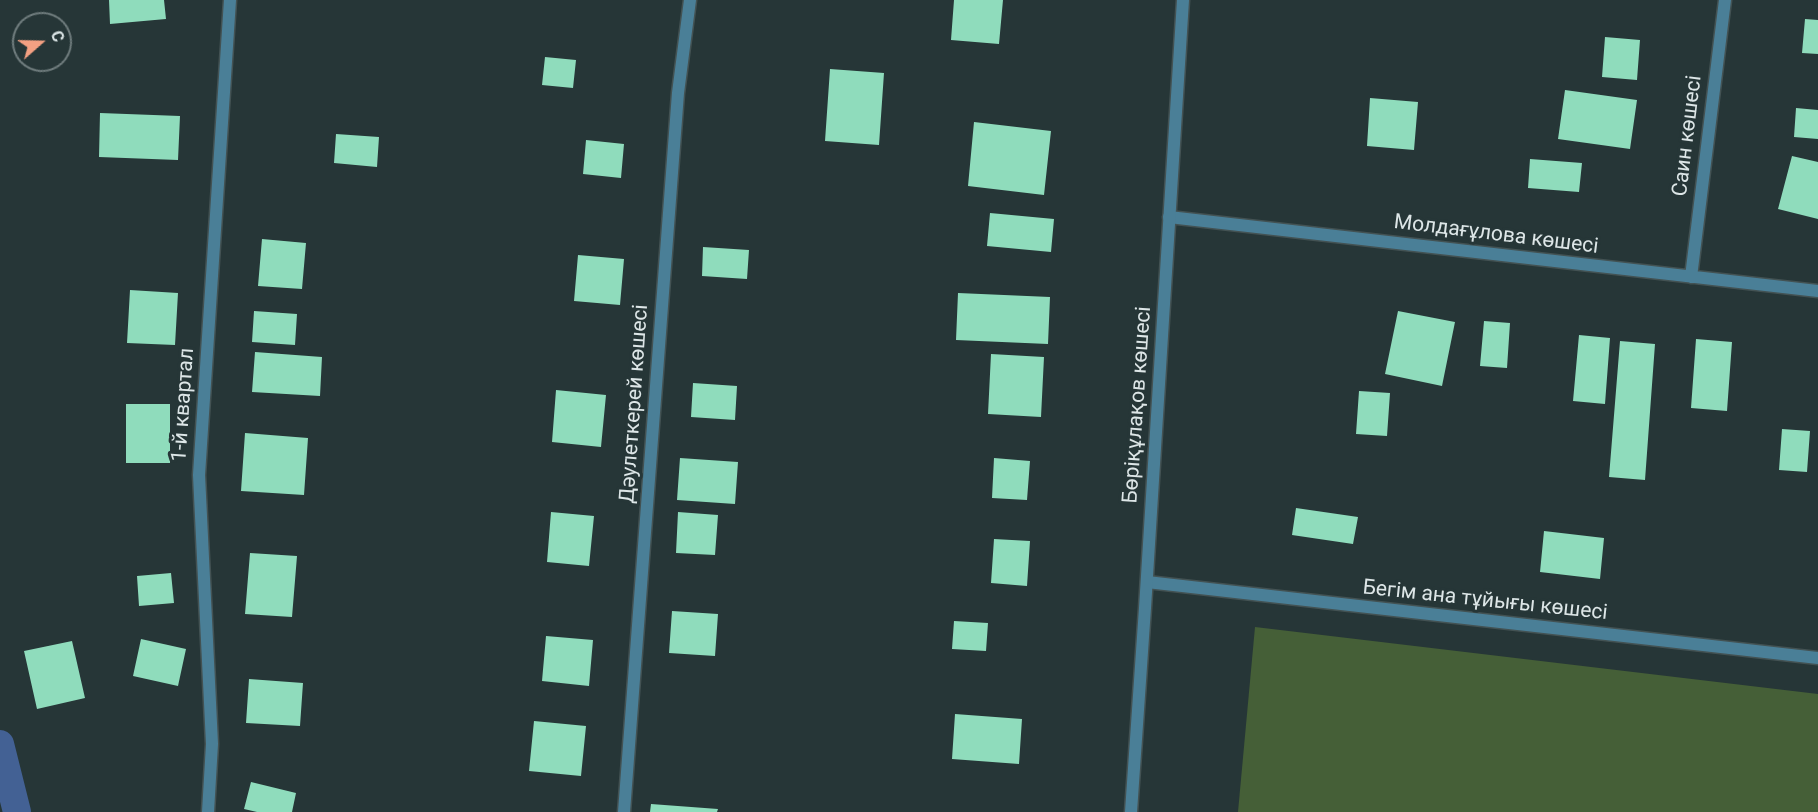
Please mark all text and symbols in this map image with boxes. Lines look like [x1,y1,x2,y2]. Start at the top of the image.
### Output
north arrow [12,12,72,72]
text: С [47,28,68,45]
street label: Саин көшесі [1668,74,1708,198]
street label: Молдағұлова көшесі [1392,210,1600,260]
street label: Дәулеткерей көшесі [615,304,655,504]
street label: Бөріқұлақов көшесі [1119,306,1157,504]
street label: 1-й квартал [167,347,201,463]
street label: Бегім ана тұйығы көшесі [1361,576,1609,626]

